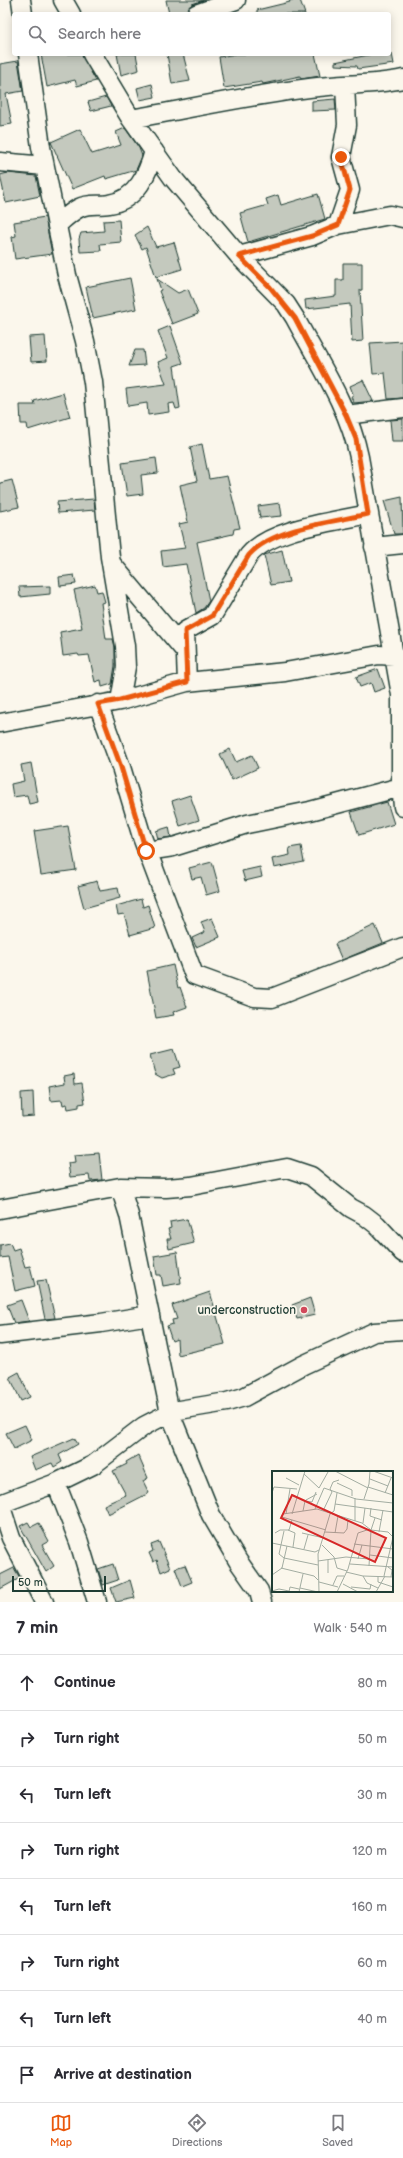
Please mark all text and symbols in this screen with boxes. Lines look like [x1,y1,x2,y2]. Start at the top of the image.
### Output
search box [12,12,391,56]
icon: search [26,23,48,45]
text: Search here [58,25,141,44]
route end [332,148,350,166]
route start [137,842,155,860]
place label: underconstruction [197,1303,296,1318]
marker: underconstruction [299,1305,309,1315]
inset map [272,1471,393,1592]
scale bar [12,1574,106,1593]
text: 50 m [18,1576,43,1589]
text: 7 min [16,1618,58,1638]
text: Walk · 540 m [313,1620,387,1636]
icon: ahead [16,1672,38,1694]
text: Continue [54,1673,116,1692]
text: 80 m [358,1675,387,1691]
icon: right [16,1728,38,1750]
text: Turn right [54,1729,119,1748]
text: 50 m [358,1731,387,1747]
icon: left [16,1784,38,1806]
text: Turn left [54,1785,111,1804]
text: 30 m [357,1787,387,1803]
icon: right [16,1840,38,1862]
text: Turn right [54,1841,119,1860]
text: 120 m [352,1843,387,1859]
icon: left [16,1896,38,1918]
text: Turn left [54,1897,111,1916]
text: 160 m [352,1899,387,1915]
icon: right [16,1952,38,1974]
text: Turn right [54,1953,119,1972]
text: 60 m [357,1955,387,1971]
icon: left [16,2008,38,2030]
text: Turn left [54,2009,111,2028]
text: 40 m [357,2011,387,2027]
icon: arrive [16,2064,38,2086]
text: Arrive at destination [54,2065,192,2084]
tab: Map [50,2112,72,2149]
tab: Directions [172,2112,222,2149]
tab: Saved [322,2112,353,2149]

